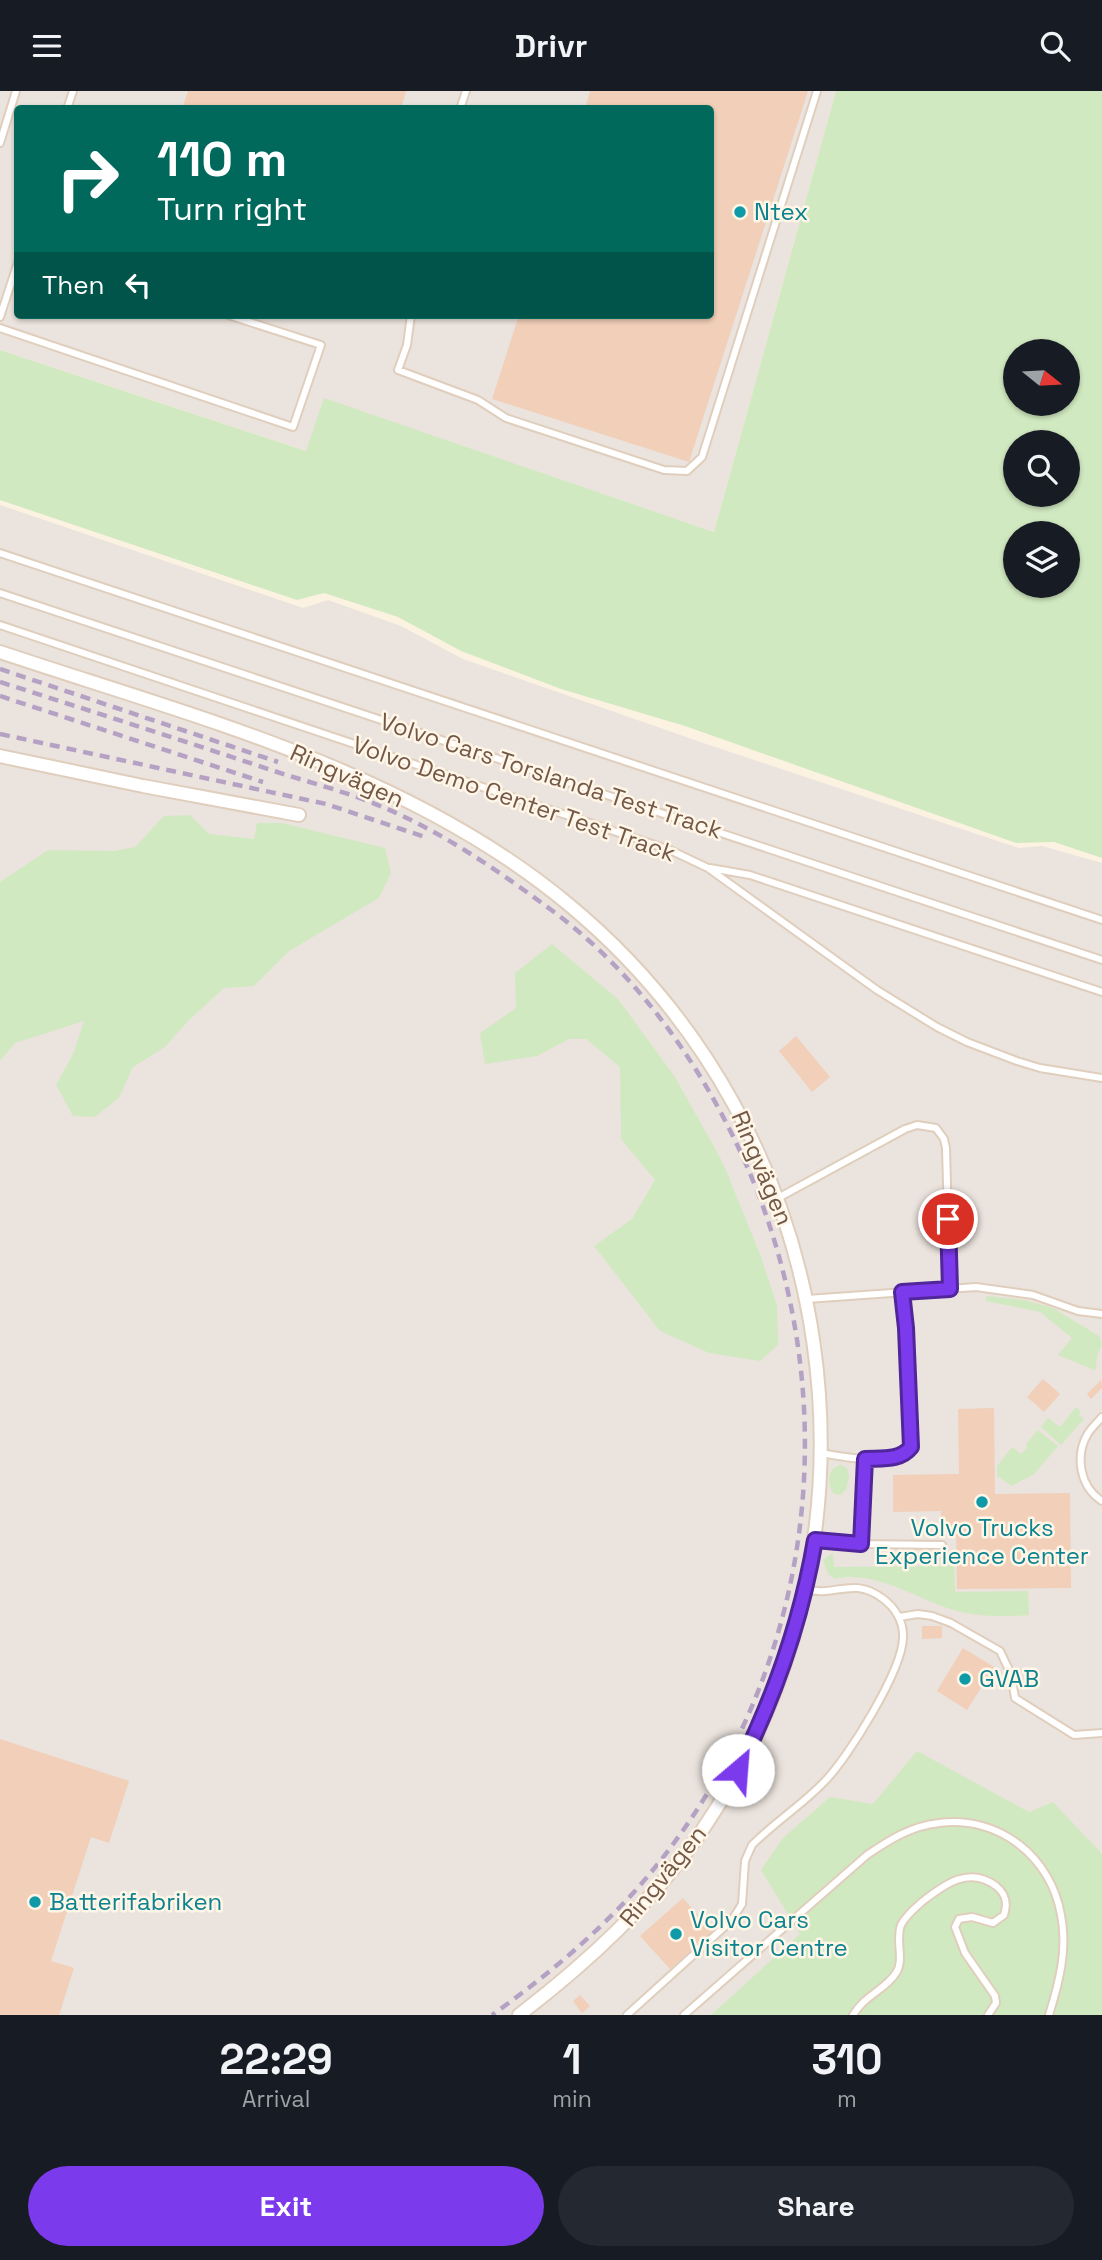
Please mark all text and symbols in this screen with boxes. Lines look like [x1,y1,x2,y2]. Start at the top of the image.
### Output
text: Drivr [515,26,587,66]
icon: menu [28,27,66,65]
icon: search [1036,27,1074,65]
text: 110 m [157,128,287,190]
icon: right [42,133,133,224]
text: Turn right [157,189,307,229]
place label: Ntex [754,196,808,227]
marker: Ntex [732,204,748,220]
icon: left [119,266,157,304]
text: Then [42,268,105,302]
north arrow [1003,339,1080,417]
map controls [1003,339,1080,598]
button: search [1003,430,1080,507]
button: layers [1003,521,1080,598]
street label: Volvo Cars Torslanda Test Track [376,705,726,846]
street label: Volvo Demo Center Test Track [348,729,680,869]
street label: Ringvägen [285,737,409,814]
street label: Ringvägen [724,1106,800,1230]
pin [918,1189,978,1249]
icon: arrive [929,1200,967,1238]
marker: Volvo Trucks Experience Center [974,1494,990,1510]
place label: Volvo Trucks Experience Center [875,1512,1089,1571]
place label: GVAB [979,1663,1039,1694]
marker: GVAB [957,1671,973,1687]
position arrow [701,1733,775,1807]
street label: Ringvägen [612,1819,713,1933]
place label: Batterifabriken [49,1886,222,1917]
marker: Batterifabriken [27,1894,43,1910]
place label: Volvo Cars Visitor Centre [690,1904,848,1963]
marker: Volvo Cars Visitor Centre [668,1926,684,1942]
text: 22:29 [220,2033,333,2086]
text: 1 [563,2033,582,2086]
text: 310 [811,2033,882,2086]
text: Arrival [242,2084,310,2114]
text: min [552,2084,592,2114]
text: m [837,2084,857,2114]
button: Exit [28,2166,544,2246]
button: Share [558,2166,1074,2246]

